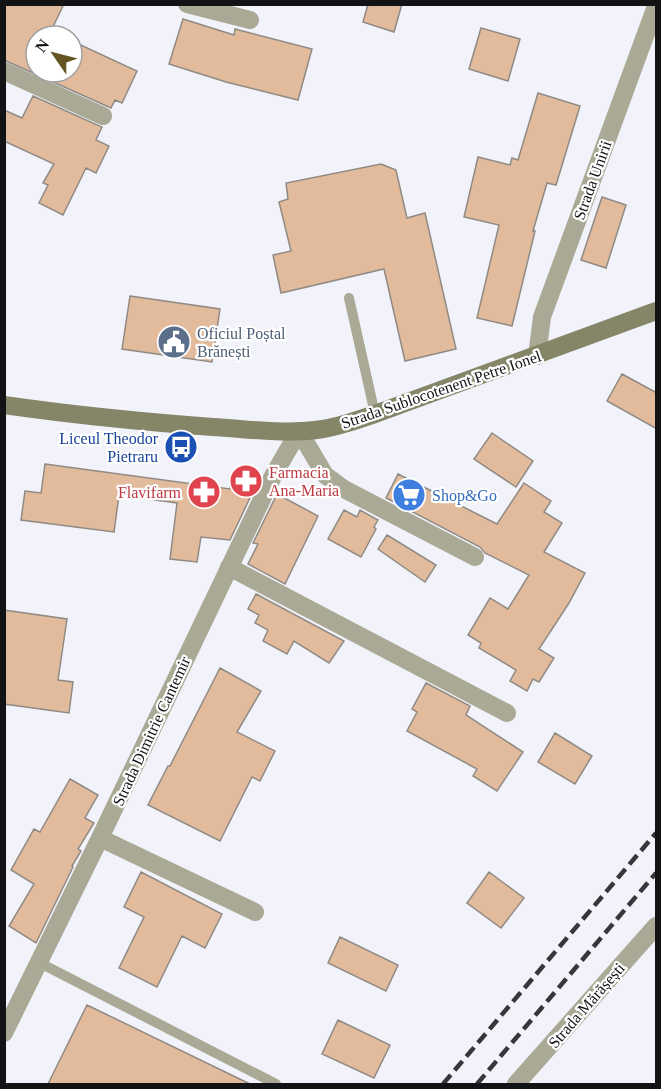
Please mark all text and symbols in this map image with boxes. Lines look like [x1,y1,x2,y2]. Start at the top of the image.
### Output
north arrow [24,24,84,84]
text: N [32,36,53,55]
street label: Strada Unirii [570,138,615,222]
public building icon: Oficiul Poștal Brănești [156,324,192,360]
place label: Oficiul Poștal Brănești [197,325,286,361]
street label: Strada Sublocotenent Petre Ionel [339,347,544,432]
bus stop icon: Liceul Theodor Pietraru [163,429,199,465]
place label: Liceul Theodor Pietraru [59,430,159,465]
pharmacy icon: Farmacia Ana-Maria [228,463,264,499]
place label: Farmacia Ana-Maria [269,464,339,499]
pharmacy icon: Flavifarm [186,474,222,510]
supermarket icon: Shop&Go [391,477,427,513]
place label: Flavifarm [118,484,182,501]
place label: Shop&Go [432,487,497,505]
street label: Strada Dimitrie Cantemir [109,653,194,808]
street label: Strada Mărășești [545,959,629,1052]

